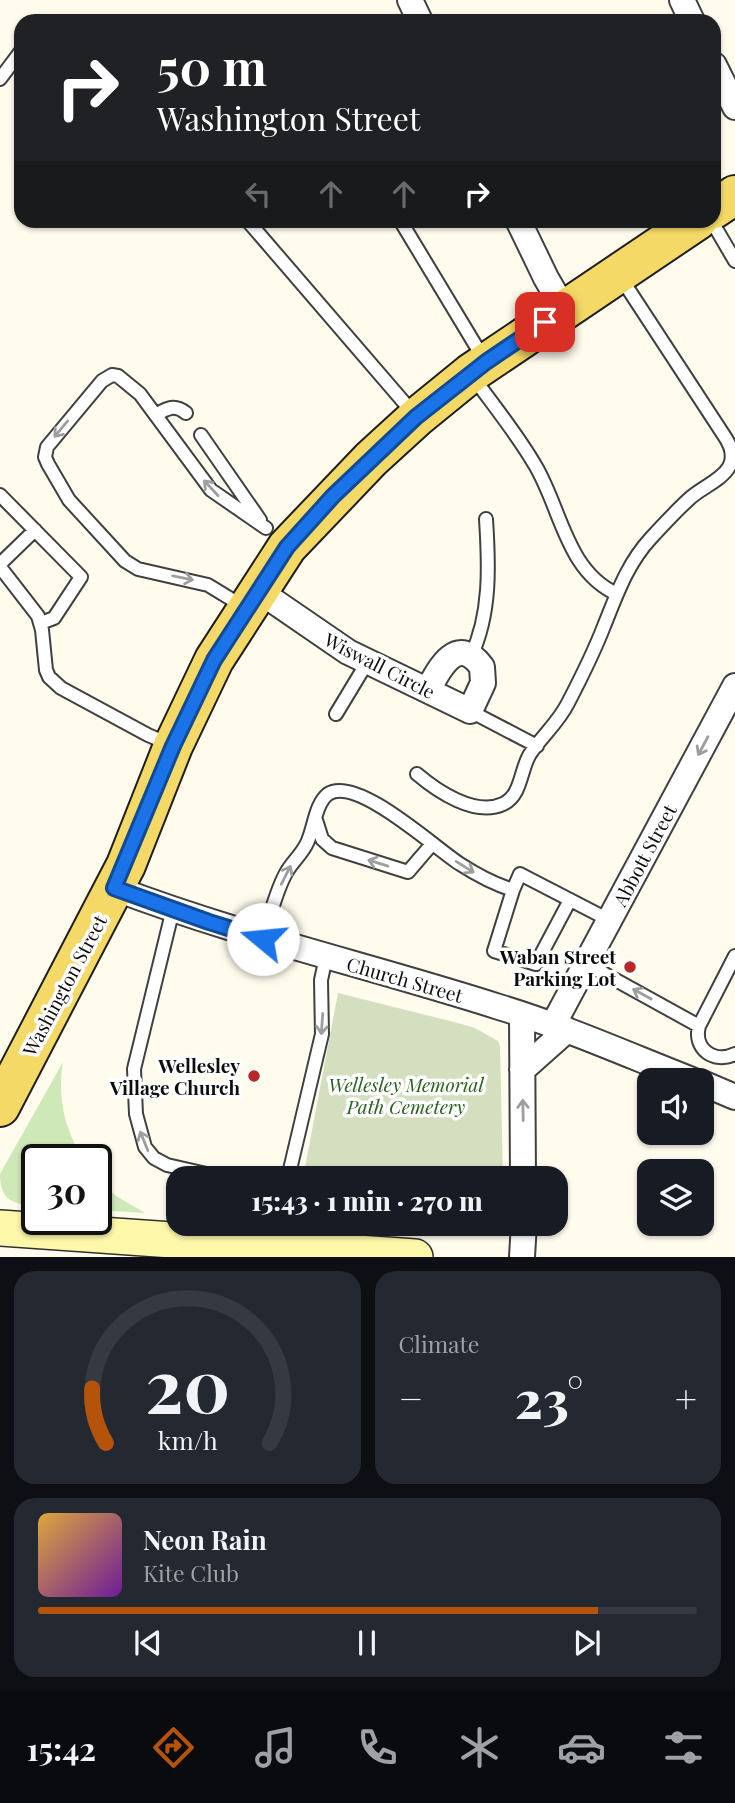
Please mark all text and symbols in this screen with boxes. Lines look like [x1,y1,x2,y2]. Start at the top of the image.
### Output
text: 50 m [157,33,267,98]
icon: right [42,42,133,133]
text: Washington Street [157,96,420,139]
icon: left [239,175,277,213]
icon: ahead [312,175,350,213]
icon: ahead [385,175,423,213]
icon: right [458,175,496,213]
pin [515,292,575,352]
icon: arrive [526,303,564,341]
one-way arrow [53,419,69,437]
one-way arrow [203,479,219,497]
one-way arrow [171,572,194,586]
street label: Wiswall Circle [319,625,440,704]
one-way arrow [695,735,709,756]
street label: Abbott Street [606,799,682,911]
one-way arrow [367,855,389,868]
one-way arrow [455,861,475,875]
one-way arrow [280,865,294,886]
position arrow [226,902,300,976]
street label: Washington Street [15,910,112,1061]
place label: Waban Street Parking Lot [499,943,616,991]
street label: Church Street [344,950,466,1008]
marker: Waban Street Parking Lot [622,959,638,975]
one-way arrow [632,987,653,1000]
one-way arrow [316,1013,329,1036]
place label: Wellesley Village Church [109,1052,240,1100]
marker: Wellesley Village Church [246,1068,262,1084]
map controls [637,1068,714,1236]
button: sound [637,1068,714,1145]
park label: Wellesley Memorial Path Cemetery [328,1071,484,1119]
one-way arrow [516,1098,529,1121]
one-way arrow [137,1131,150,1153]
speed limit sign: 30 [21,1144,112,1235]
button: layers [637,1159,714,1236]
text: 15:43 · 1 min · 270 m [251,1183,483,1218]
text: Climate [399,1328,479,1359]
text: 20 [145,1335,230,1432]
text: 23° [515,1363,583,1432]
text: − [399,1372,423,1423]
text: + [675,1372,697,1423]
text: km/h [157,1423,218,1456]
text: Neon Rain [143,1522,267,1557]
text: Kite Club [143,1557,239,1588]
icon: previous [129,1624,167,1662]
icon: pause [348,1624,386,1662]
icon: next [568,1624,606,1662]
icon: directions [149,1723,198,1772]
icon: music [251,1723,300,1772]
icon: phone [353,1723,402,1772]
icon: climate [455,1723,504,1772]
icon: car [557,1723,606,1772]
icon: filters [659,1723,708,1772]
text: 15:42 [27,1726,96,1769]

